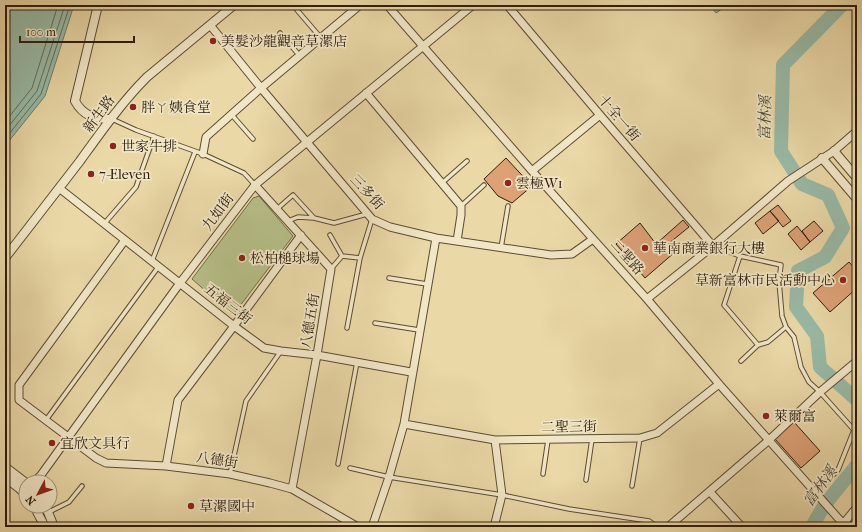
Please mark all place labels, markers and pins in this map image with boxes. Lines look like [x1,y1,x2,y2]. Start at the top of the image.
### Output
place label: 美髮沙龍觀音草漯店 [221,33,347,50]
marker: 美髮沙龍觀音草漯店 [208,36,218,46]
place label: 胖ㄚ姨食堂 [141,99,211,116]
marker: 胖ㄚ姨食堂 [128,102,138,112]
place label: 世家牛排 [121,138,177,155]
marker: 世家牛排 [108,141,118,151]
place label: 7-Eleven [99,166,150,183]
marker: 7-Eleven [86,169,96,179]
place label: 雲極W1 [516,175,563,192]
marker: 雲極W1 [503,178,513,188]
place label: 華南商業銀行大樓 [653,240,765,257]
marker: 華南商業銀行大樓 [640,243,650,253]
place label: 松柏槌球場 [250,250,320,267]
marker: 松柏槌球場 [237,253,247,263]
place label: 草新富林市民活動中心 [695,272,835,289]
marker: 草新富林市民活動中心 [838,275,848,285]
place label: 萊爾富 [774,408,816,425]
marker: 萊爾富 [761,411,771,421]
place label: 宜欣文具行 [60,435,130,452]
marker: 宜欣文具行 [47,438,57,448]
place label: 草漯國中 [199,498,255,515]
marker: 草漯國中 [186,501,196,511]

